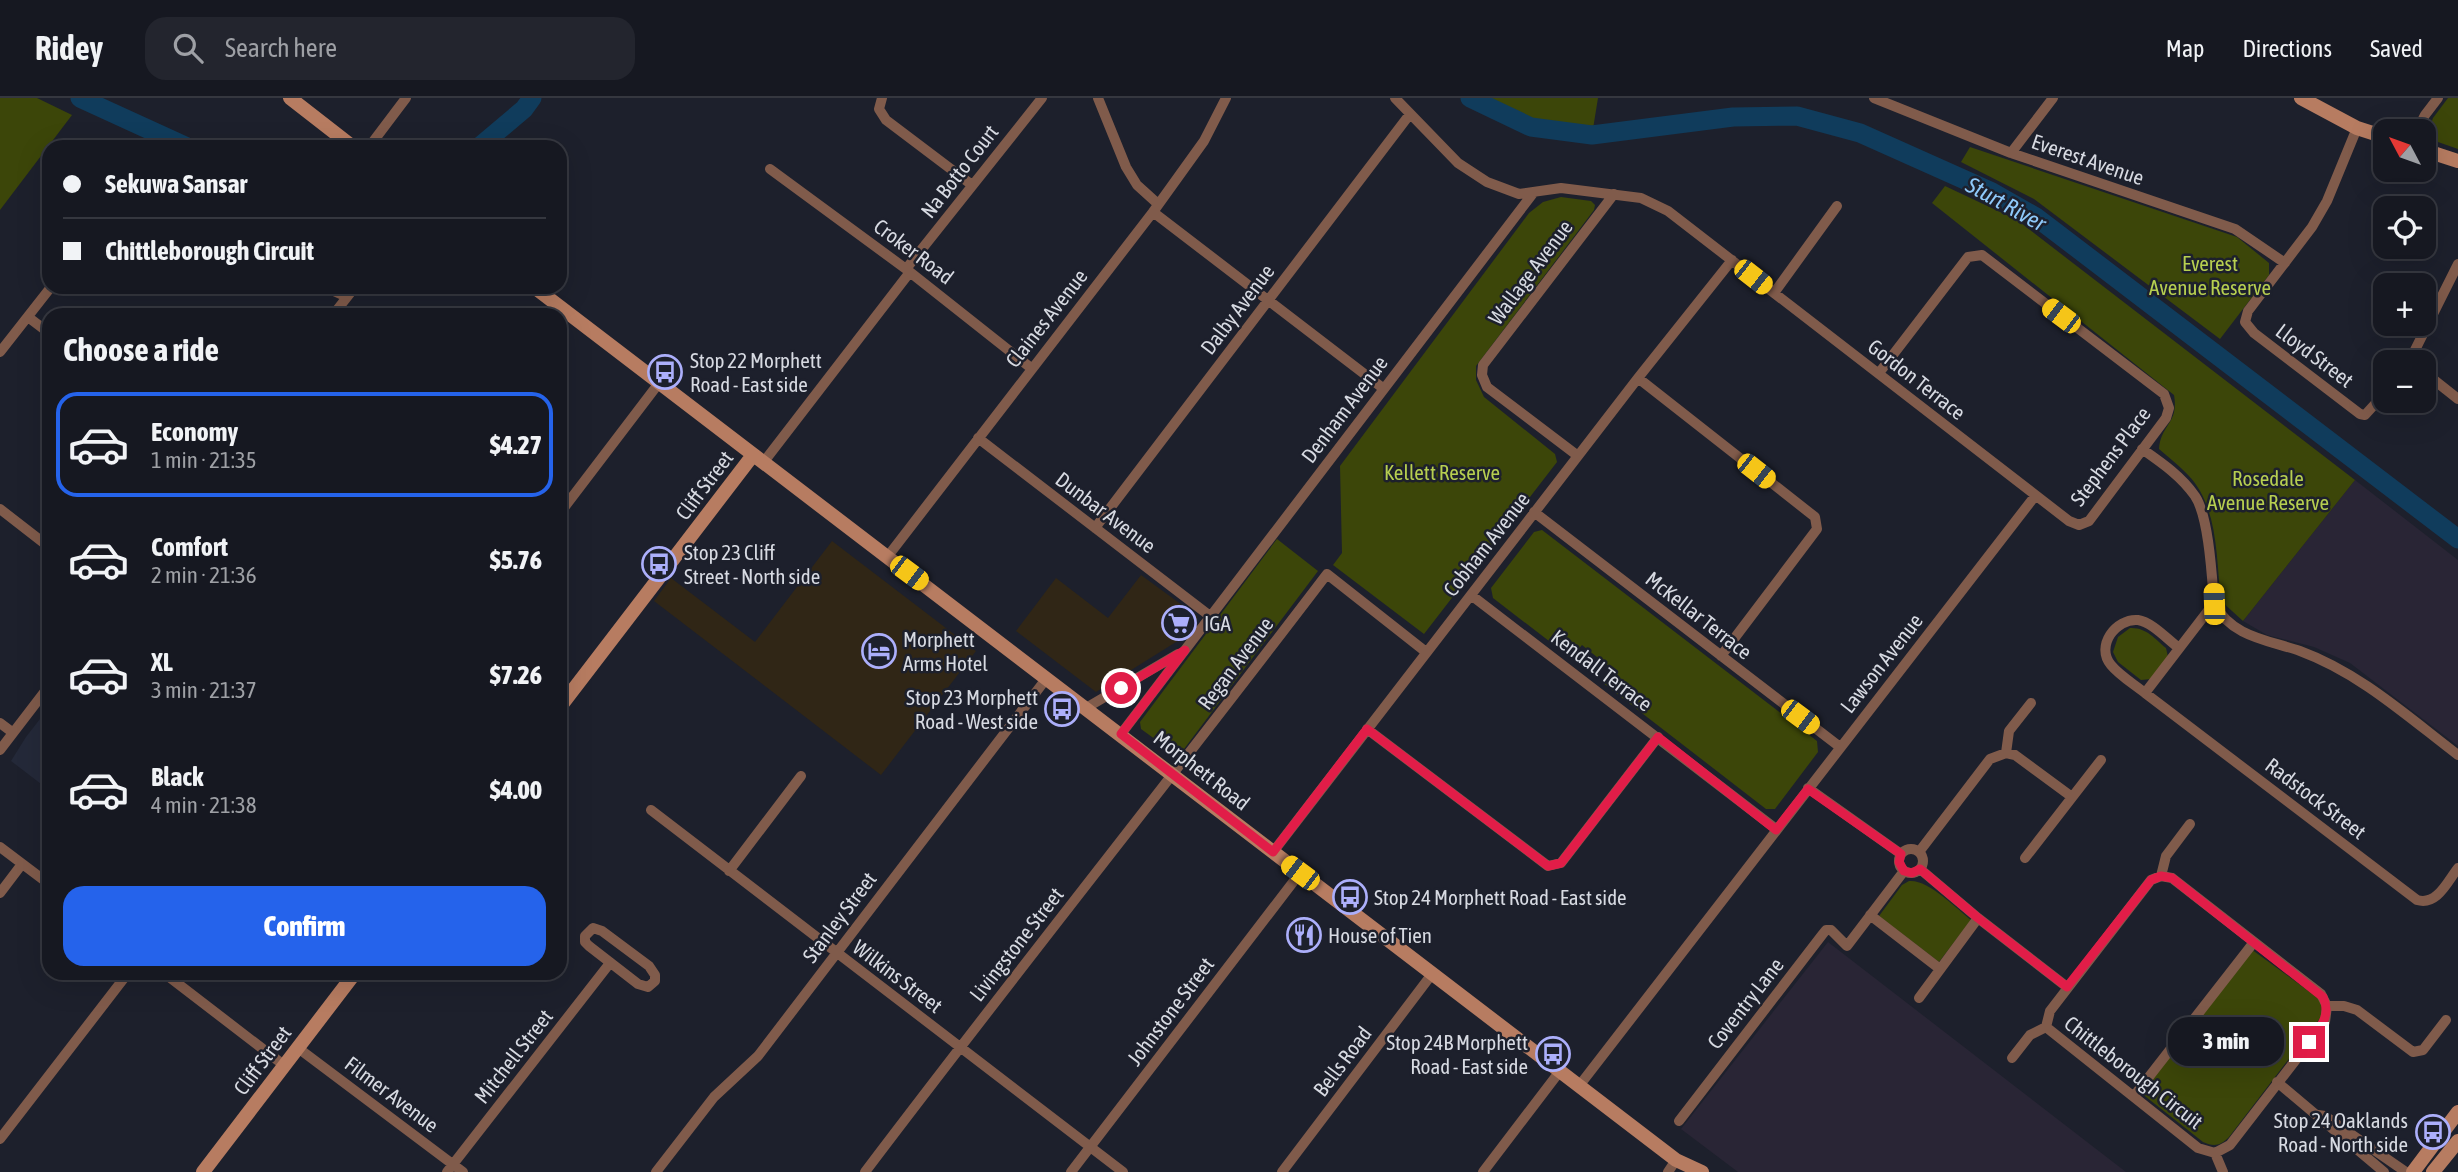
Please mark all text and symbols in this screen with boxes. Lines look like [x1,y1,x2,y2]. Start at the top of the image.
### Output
search box [145,17,635,80]
text: Ridey [35,29,103,67]
icon: search [169,29,207,67]
text: Search here [225,33,337,63]
text: Map [2166,35,2204,62]
text: Directions [2242,35,2332,62]
text: Saved [2370,35,2423,62]
north arrow [2373,119,2436,182]
map controls [2373,119,2436,413]
street label: Na Botto Court [915,120,1003,222]
street label: Everest Avenue [2029,129,2147,189]
text: Sekuwa Sansar [105,169,247,199]
water label: Sturt River [1961,171,2051,237]
button: locate [2373,196,2436,259]
street label: Croker Road [870,213,958,289]
street label: Wallage Avenue [1483,215,1577,329]
text: Chittleborough Circuit [105,236,314,266]
park label: Everest Avenue Reserve [2149,251,2271,299]
car [1730,256,1777,298]
street label: Dalby Avenue [1195,259,1279,359]
street label: Claines Avenue [1000,264,1092,372]
button: + [2373,273,2436,336]
car [2038,295,2085,337]
street label: Lloyd Street [2272,318,2358,392]
text: Choose a ride [63,331,219,368]
street label: Gordon Terrace [1864,334,1970,424]
place label: Stop 22 Morphett Road - East side [690,348,822,396]
button: − [2373,350,2436,413]
street label: Denham Avenue [1296,351,1392,467]
bus stop icon: Stop 22 Morphett Road - East side [646,353,684,391]
street label: Stephens Place [2065,402,2155,510]
icon: car [67,413,130,476]
text: Economy [151,417,238,447]
text: $4.27 [490,430,542,460]
street label: Cliff Street [670,446,738,524]
text: 1 min · 21:35 [151,447,257,473]
car [1733,450,1780,492]
park label: Kellett Reserve [1384,460,1500,484]
park label: Rosedale Avenue Reserve [2207,466,2329,514]
street label: Dunbar Avenue [1051,467,1161,557]
street label: Cobham Avenue [1438,487,1534,601]
icon: car [67,528,130,591]
text: Comfort [151,532,228,562]
place label: Stop 23 Cliff Street - North side [684,540,820,588]
text: $5.76 [490,545,542,575]
bus stop icon: Stop 23 Cliff Street - North side [640,545,678,583]
car [886,552,933,594]
text: 2 min · 21:36 [151,562,257,588]
street label: McKellar Terrace [1641,566,1757,664]
car [2203,583,2226,625]
supermarket icon: IGA [1160,604,1198,642]
street label: Lawson Avenue [1835,609,1927,717]
place label: IGA [1204,611,1231,635]
street label: Regan Avenue [1192,612,1278,714]
street label: Kendall Terrace [1547,624,1657,716]
place label: Morphett Arms Hotel [903,627,988,675]
hotel icon: Morphett Arms Hotel [860,632,898,670]
icon: car [67,643,130,706]
text: XL [151,647,173,677]
text: $7.26 [490,660,542,690]
route start [1105,672,1137,704]
text: 3 min · 21:37 [151,677,257,703]
place label: Stop 23 Morphett Road - West side [906,685,1038,733]
bus stop icon: Stop 23 Morphett Road - West side [1043,690,1081,728]
car [1777,696,1824,738]
street label: Morphett Road [1149,725,1255,815]
street label: Radstock Street [2261,753,2371,843]
icon: car [67,758,130,821]
text: Black [151,762,203,792]
text: $4.00 [490,775,542,805]
text: 4 min · 21:38 [151,792,257,818]
car [1277,852,1324,894]
street label: Stanley Street [797,867,881,967]
bus stop icon: Stop 24 Morphett Road - East side [1331,878,1369,916]
street label: Livingstone Street [964,882,1068,1006]
place label: Stop 24 Morphett Road - East side [1374,885,1627,909]
button: Confirm [63,886,546,966]
restaurant icon: House of Tien [1285,916,1323,954]
place label: House of Tien [1328,923,1432,947]
street label: Wilkins Street [849,935,947,1017]
street label: Johnstone Street [1122,952,1218,1070]
street label: Coventry Lane [1702,953,1788,1053]
street label: Mitchell Street [469,1004,557,1108]
street label: Chittleborough Circuit [2060,1011,2208,1133]
callout: 3 min [2169,1018,2284,1066]
street label: Cliff Street [228,1021,296,1099]
street label: Bells Road [1308,1021,1376,1101]
route end [2293,1026,2325,1058]
text: 3 min [2203,1028,2249,1054]
place label: Stop 24B Morphett Road - East side [1386,1030,1528,1078]
bus stop icon: Stop 24B Morphett Road - East side [1534,1035,1572,1073]
street label: Filmer Avenue [341,1051,443,1137]
place label: Stop 24 Oaklands Road - North side [2274,1108,2408,1156]
bus stop icon: Stop 24 Oaklands Road - North side [2414,1113,2452,1151]

